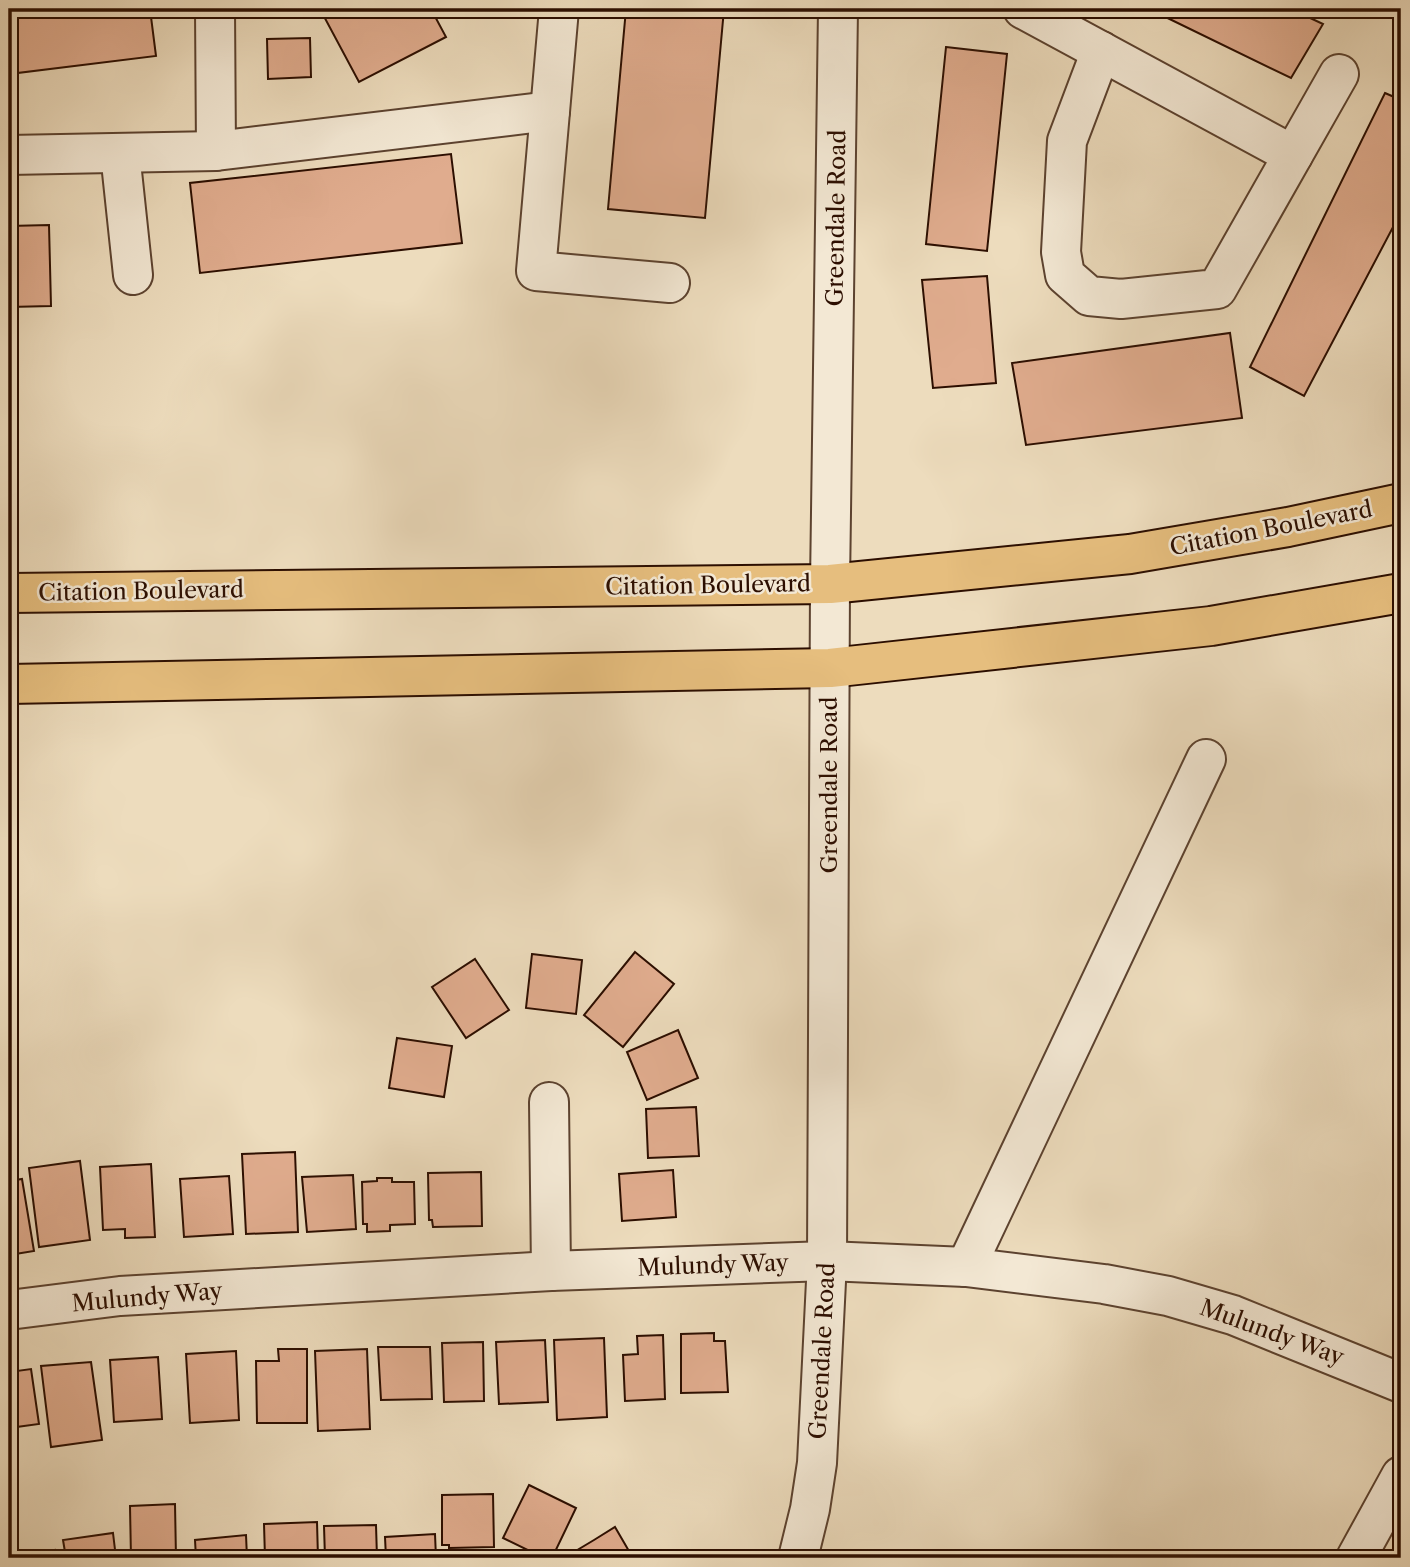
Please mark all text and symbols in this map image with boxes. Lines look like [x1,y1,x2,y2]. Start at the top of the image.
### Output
street label: Greendale Road [820,129,852,307]
street label: Citation Boulevard [1167,495,1375,561]
street label: Citation Boulevard [605,569,811,601]
street label: Citation Boulevard [38,575,244,607]
street label: Greendale Road [815,697,843,873]
street label: Mulundy Way [637,1248,789,1282]
street label: Greendale Road [803,1262,841,1440]
street label: Mulundy Way [71,1276,224,1318]
street label: Mulundy Way [1196,1293,1348,1371]

